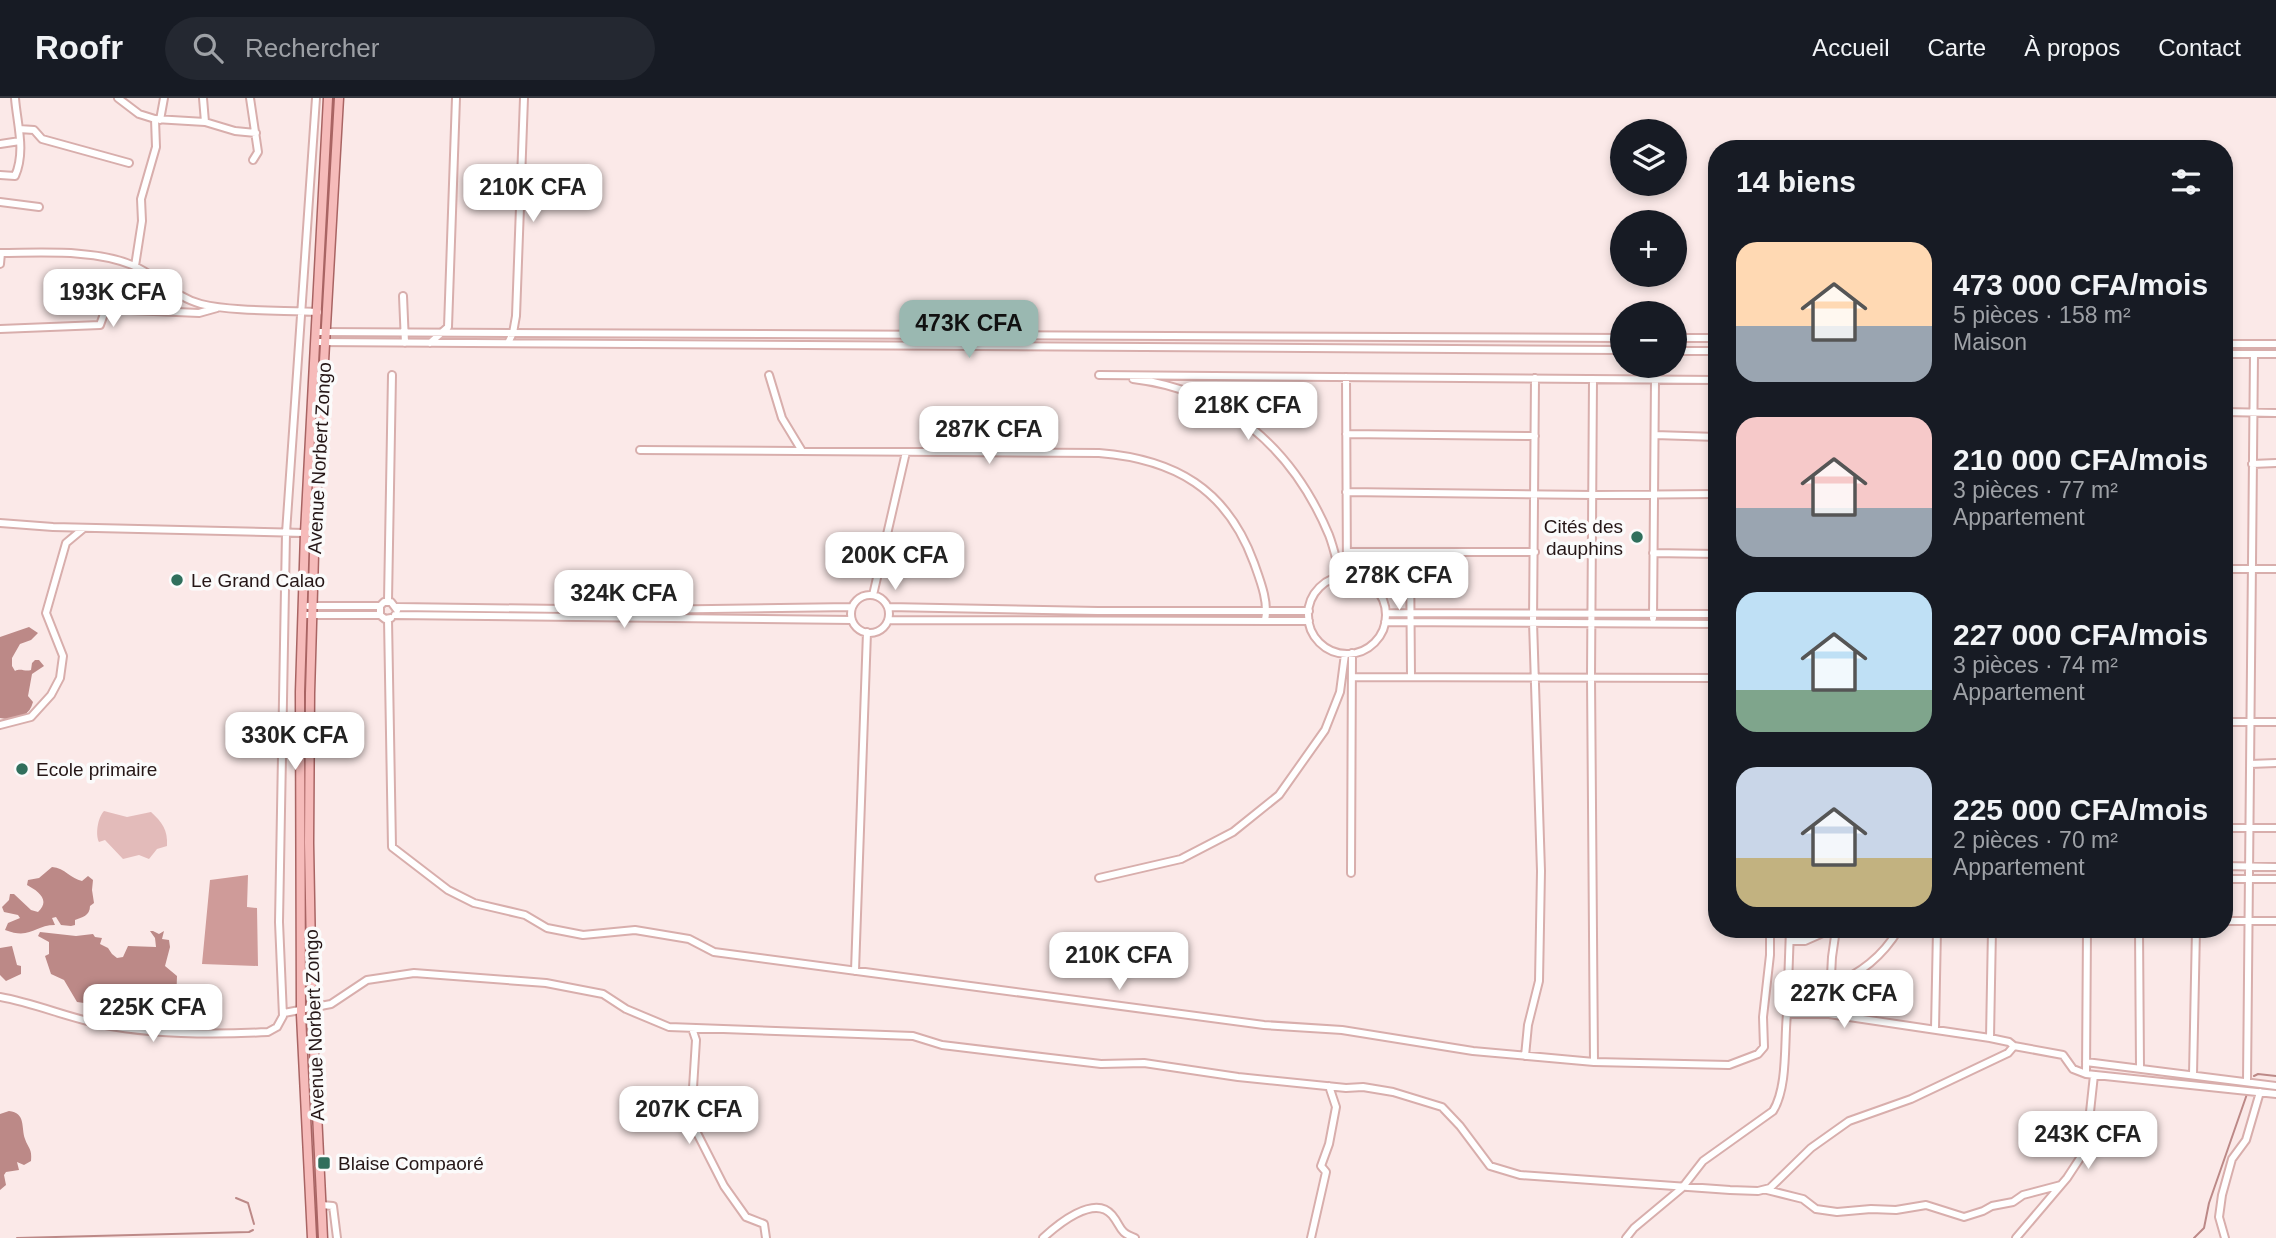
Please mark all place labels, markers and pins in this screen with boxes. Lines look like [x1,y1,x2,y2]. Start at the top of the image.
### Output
pin: 210K CFA [461,164,605,224]
pin: 193K CFA [41,270,185,329]
pin: 473K CFA [897,300,1041,360]
pin: 218K CFA [1176,382,1320,442]
pin: 287K CFA [917,406,1061,466]
place label: Cités des dauphins [1544,516,1623,559]
marker: Cités des dauphins [1629,529,1645,545]
pin: 200K CFA [823,532,967,592]
pin: 278K CFA [1327,552,1471,612]
place label: Le Grand Calao [191,570,325,591]
pin: 324K CFA [552,570,696,630]
marker: Le Grand Calao [169,572,185,588]
pin: 330K CFA [223,712,367,772]
place label: Ecole primaire [36,759,157,780]
marker: Ecole primaire [14,761,30,777]
pin: 210K CFA [1047,932,1191,992]
pin: 227K CFA [1772,970,1916,1030]
pin: 225K CFA [81,984,225,1044]
pin: 207K CFA [617,1086,761,1146]
pin: 243K CFA [2016,1112,2160,1171]
place label: Blaise Compaoré [338,1153,484,1174]
marker: Blaise Compaoré [316,1155,332,1171]

